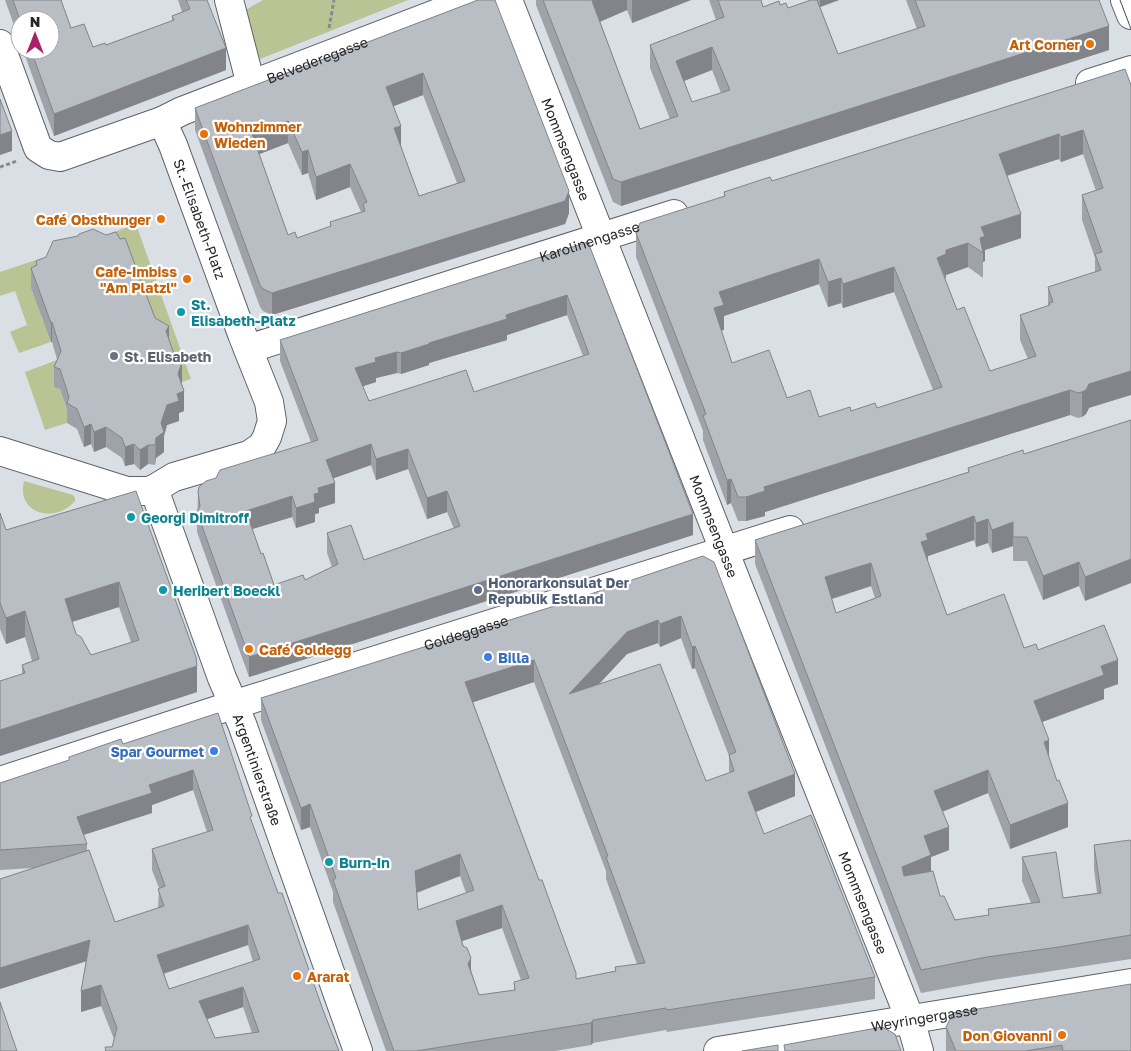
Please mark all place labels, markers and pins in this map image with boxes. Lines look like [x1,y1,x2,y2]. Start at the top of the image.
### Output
place label: Art Corner [1009,36,1081,53]
marker: Art Corner [1084,38,1096,50]
place label: Wohnzimmer Wieden [214,118,302,151]
marker: Wohnzimmer Wieden [198,128,210,140]
place label: Café Obsthunger [36,211,152,228]
marker: Café Obsthunger [155,213,167,225]
place label: Cafe-Imbiss "Am Platzl" [95,263,177,296]
marker: Cafe-Imbiss "Am Platzl" [181,273,193,285]
place label: St. Elisabeth-Platz [191,296,296,329]
marker: St. Elisabeth-Platz [175,306,187,318]
place label: St. Elisabeth [124,348,211,365]
marker: St. Elisabeth [108,350,120,362]
place label: Georgi Dimitroff [141,509,250,526]
marker: Georgi Dimitroff [125,511,137,523]
place label: Honorarkonsulat Der Republik Estland [488,574,630,607]
place label: Heribert Boeckl [173,582,281,599]
marker: Heribert Boeckl [157,584,169,596]
marker: Honorarkonsulat Der Republik Estland [472,584,484,596]
place label: Café Goldegg [259,641,351,658]
marker: Café Goldegg [243,643,255,655]
place label: Billa [498,649,529,666]
marker: Billa [482,651,494,663]
place label: Spar Gourmet [110,743,204,760]
marker: Spar Gourmet [208,745,220,757]
place label: Burn-In [339,854,390,871]
marker: Burn-In [323,856,335,868]
place label: Ararat [307,968,350,985]
marker: Ararat [291,970,303,982]
place label: Don Giovanni [963,1027,1052,1044]
marker: Don Giovanni [1056,1029,1068,1041]

